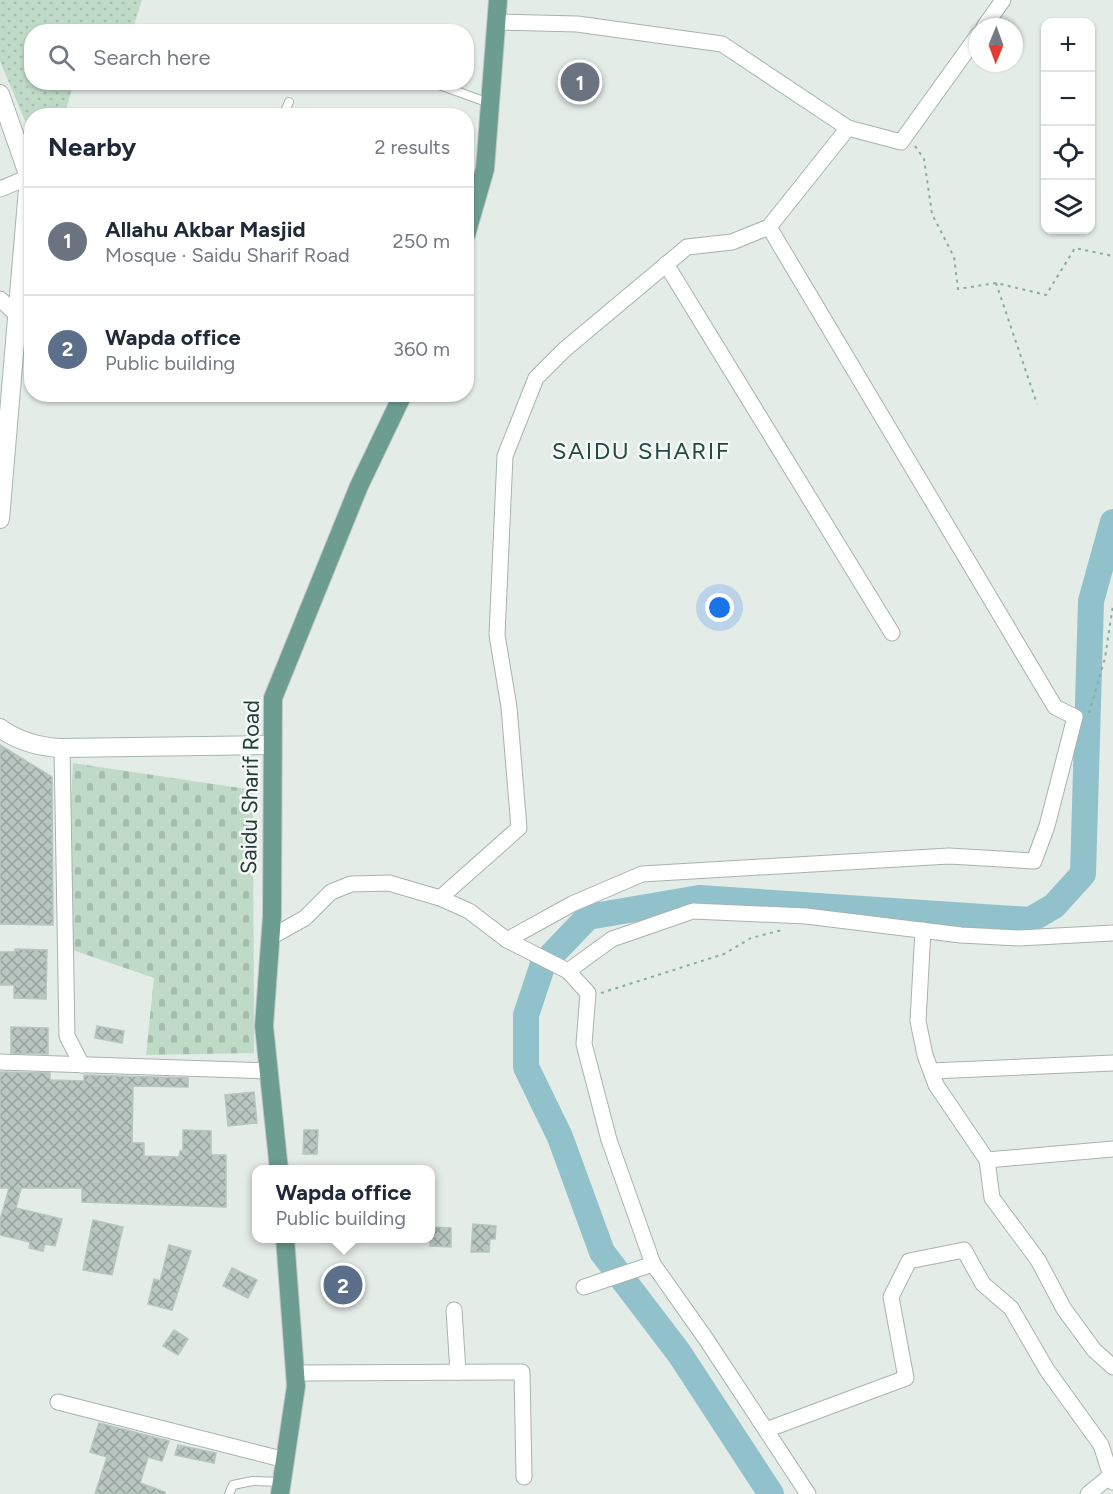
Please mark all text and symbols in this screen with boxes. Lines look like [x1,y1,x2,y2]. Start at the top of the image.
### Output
north arrow [969,18,1023,72]
map controls [1041,18,1095,234]
button: + [1041,18,1095,72]
search box [24,24,474,90]
icon: search [45,41,78,74]
text: Search here [93,44,211,71]
pin: 1 [560,60,600,104]
button: − [1041,72,1095,126]
button: locate [1041,126,1095,180]
text: Nearby [48,131,136,163]
text: 2 results [374,135,450,159]
button: layers [1041,180,1095,234]
text: Allahu Akbar Masjid [105,216,306,243]
text: 1 [63,229,72,253]
text: 250 m [393,229,450,253]
text: Mosque · Saidu Sharif Road [105,243,350,267]
text: Wapda office [105,324,241,351]
text: 2 [62,337,73,361]
text: 360 m [393,337,450,361]
text: Public building [105,351,235,375]
district label: SAIDU SHARIF [552,436,730,465]
your location [705,593,734,622]
street label: Saidu Sharif Road [235,700,265,874]
popup [252,1165,435,1243]
text: Wapda office [276,1179,411,1206]
text: Public building [276,1206,406,1230]
pin: 2 [324,1262,362,1308]

